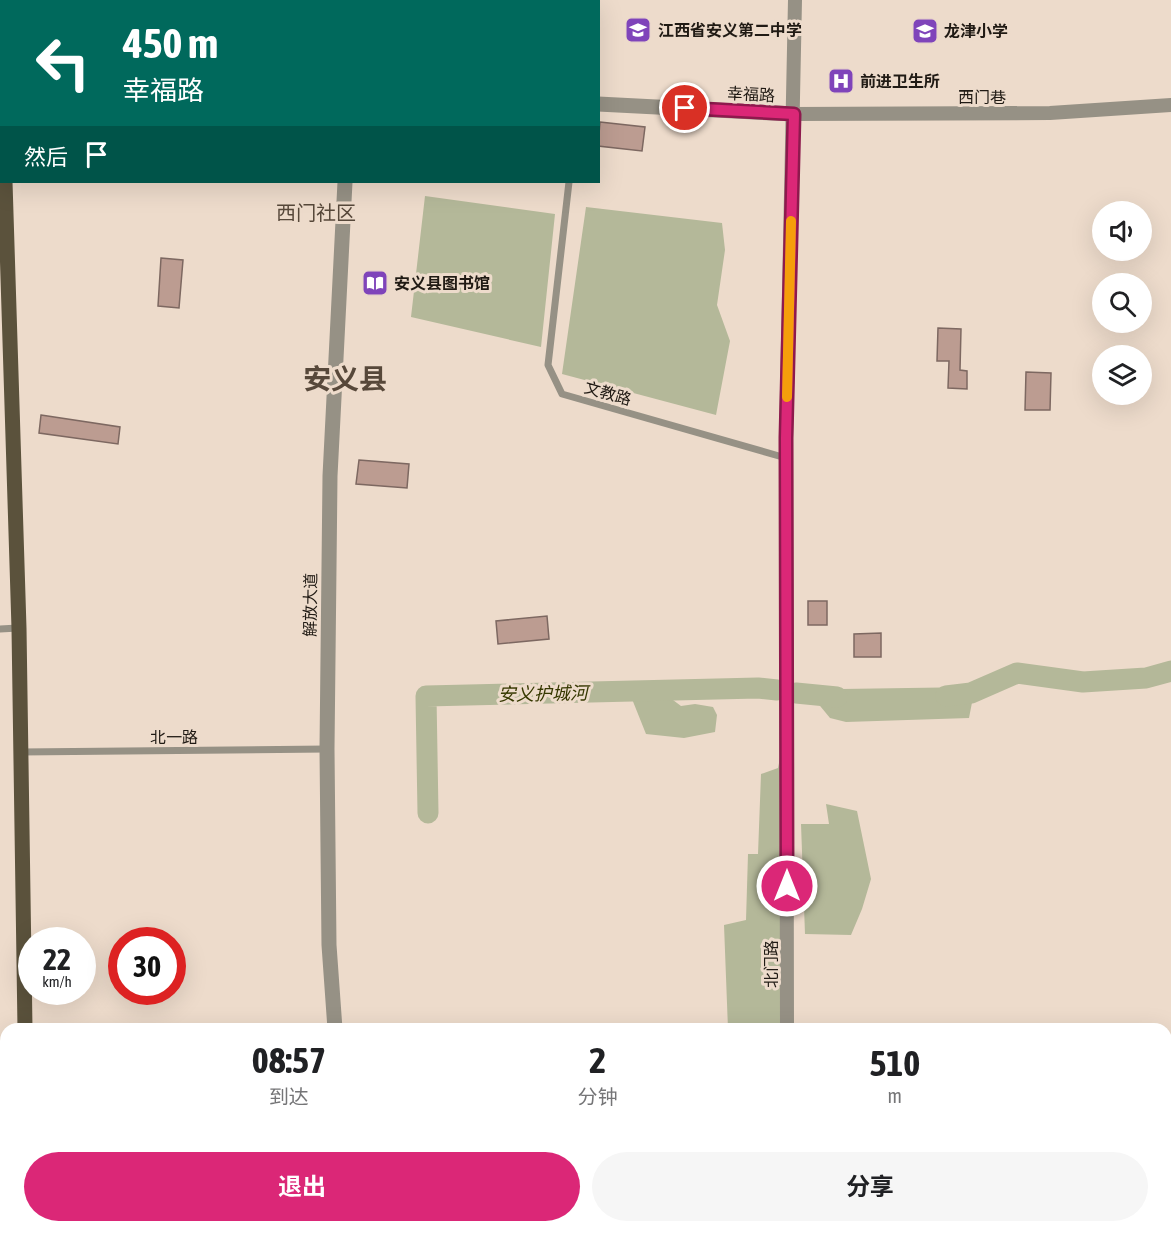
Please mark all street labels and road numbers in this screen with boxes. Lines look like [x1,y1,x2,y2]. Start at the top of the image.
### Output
street label: 幸福路 [727,84,775,104]
street label: 西门巷 [958,88,1006,106]
street label: 文教路 [582,378,634,408]
street label: 解放大道 [300,573,320,637]
street label: 北一路 [150,728,198,746]
street label: 北门路 [762,940,780,988]

